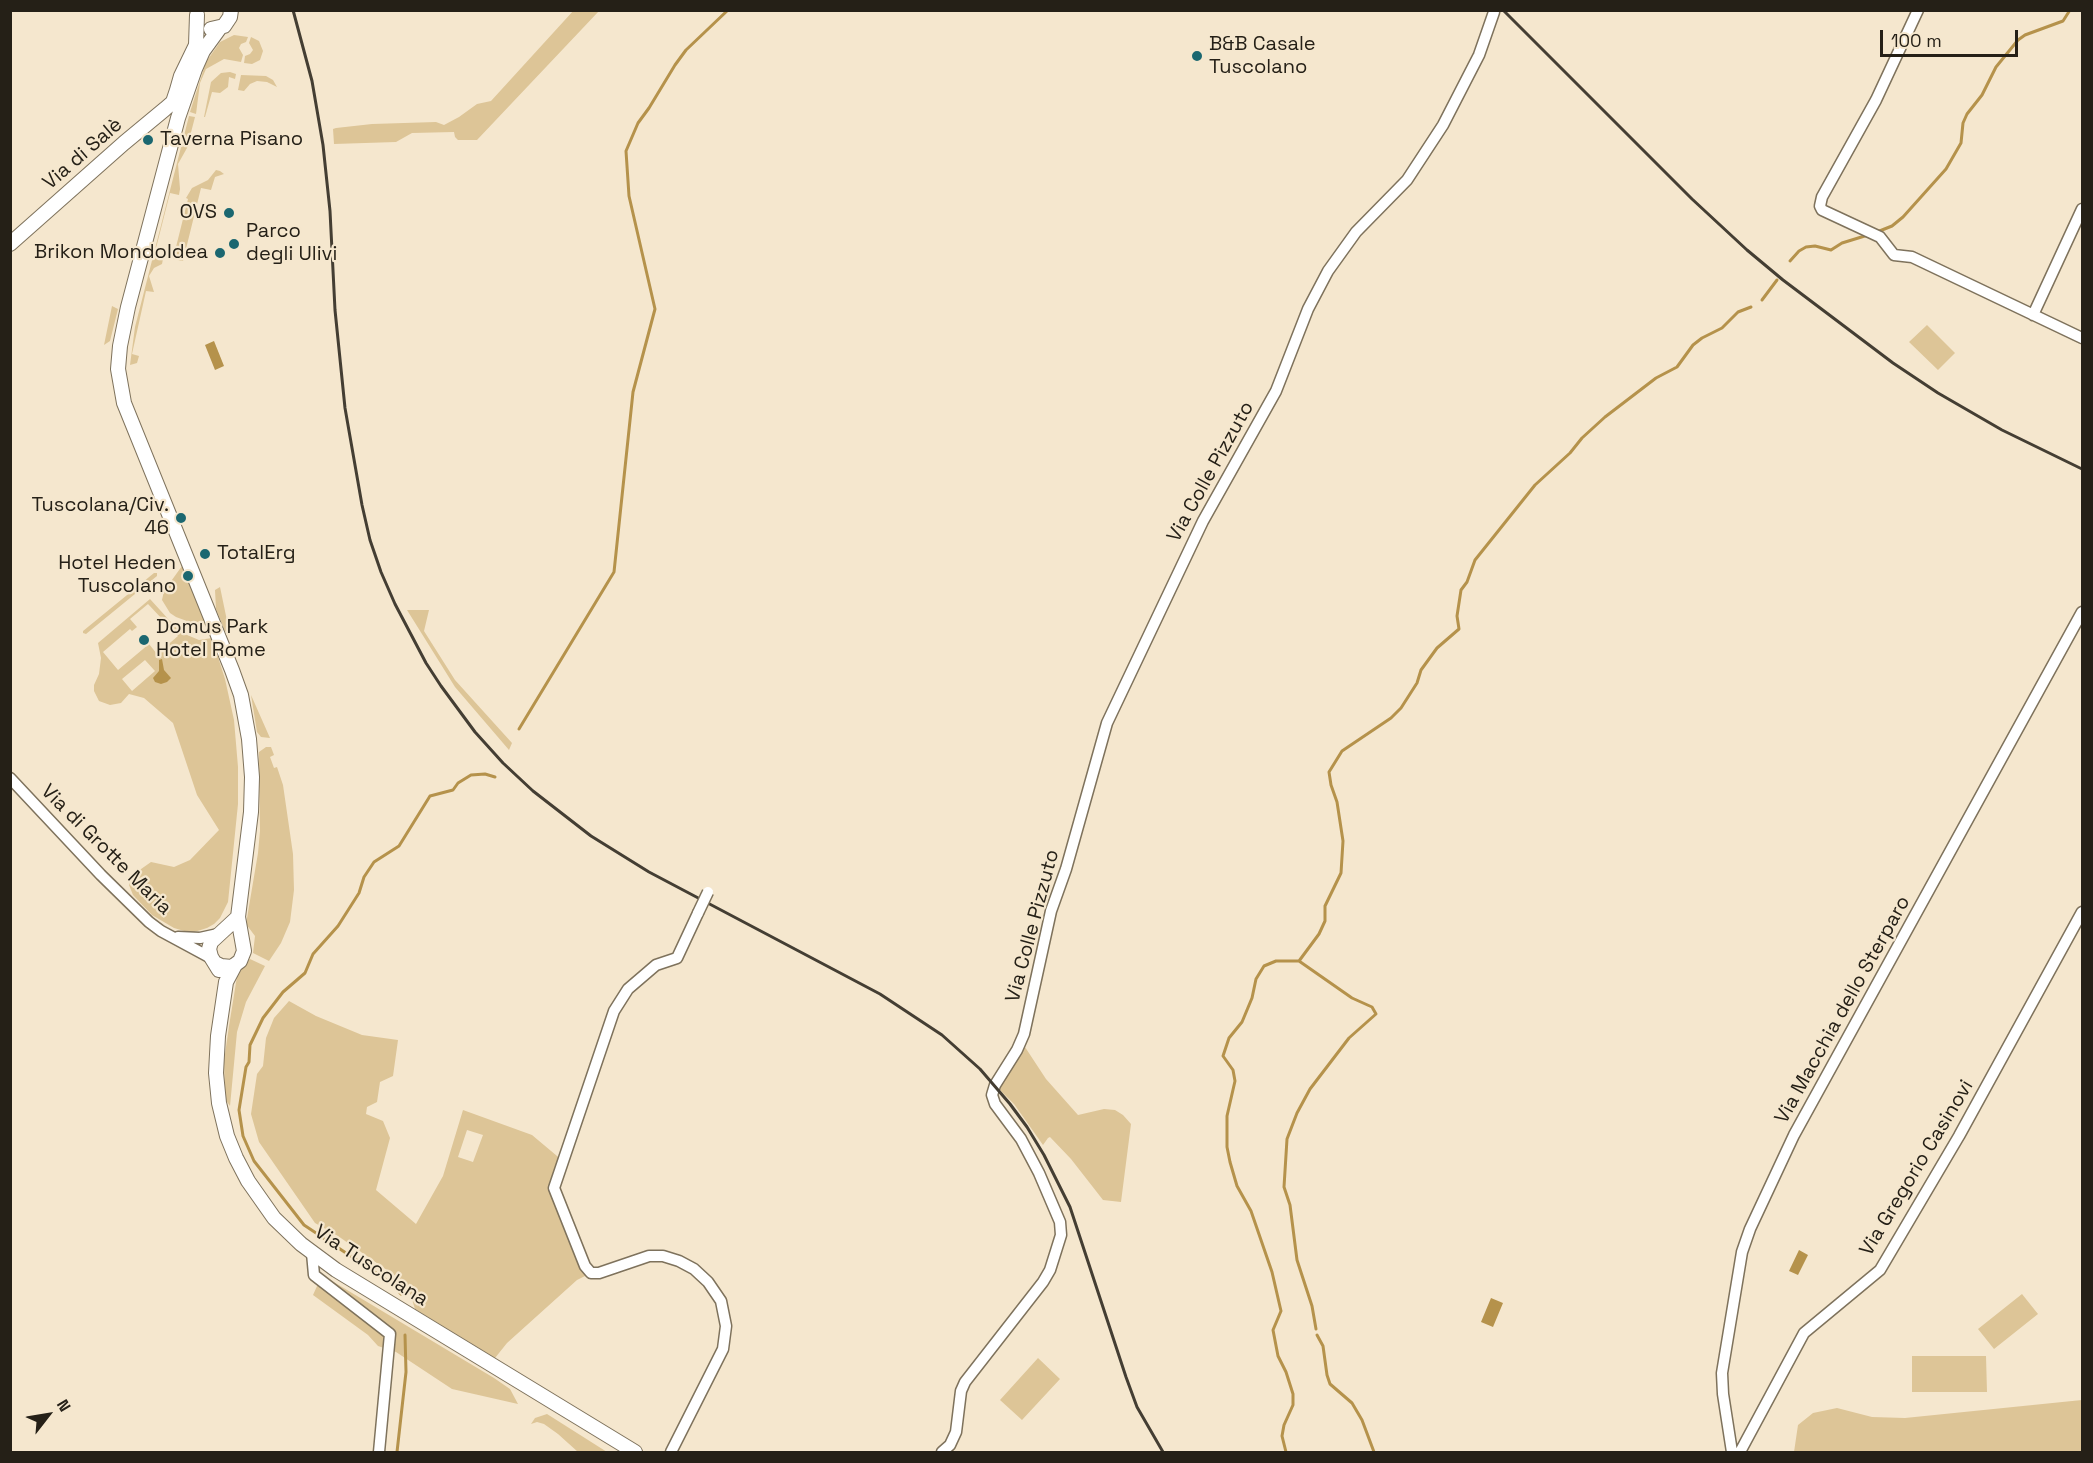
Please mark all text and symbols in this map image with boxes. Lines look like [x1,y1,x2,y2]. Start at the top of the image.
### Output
scale bar [1883,18,2021,56]
text: 100 m [1891,29,1942,52]
place label: B&B Casale Tuscolano [1209,33,1316,80]
marker: B&B Casale Tuscolano [1190,49,1204,63]
street label: Via di Salè [38,113,128,195]
place label: Taverna Pisano [160,128,303,152]
marker: Taverna Pisano [141,133,155,147]
place label: OVS [180,201,217,225]
marker: OVS [222,206,236,220]
place label: Parco degli Ulivi [246,220,337,267]
marker: Parco degli Ulivi [227,237,241,251]
place label: Brikon MondoIdea [34,241,208,265]
marker: Brikon MondoIdea [213,246,227,260]
street label: Via Colle Pizzuto [1162,397,1260,547]
place label: Tuscolana/Civ. 46 [31,494,169,541]
marker: Tuscolana/Civ. 46 [174,511,188,525]
place label: TotalErg [217,542,296,566]
marker: TotalErg [198,547,212,561]
place label: Hotel Heden Tuscolano [58,552,176,599]
marker: Hotel Heden Tuscolano [181,569,195,583]
place label: Domus Park Hotel Rome [156,616,268,663]
marker: Domus Park Hotel Rome [137,633,151,647]
street label: Via di Grotte Maria [36,780,176,920]
street label: Via Colle Pizzuto [1001,847,1065,1005]
street label: Via Macchia dello Sterparo [1770,892,1916,1128]
street label: Via Gregorio Casinovi [1855,1076,1979,1260]
street label: Via Tuscolana [309,1220,433,1312]
north arrow [18,1385,78,1445]
text: N [52,1395,76,1415]

